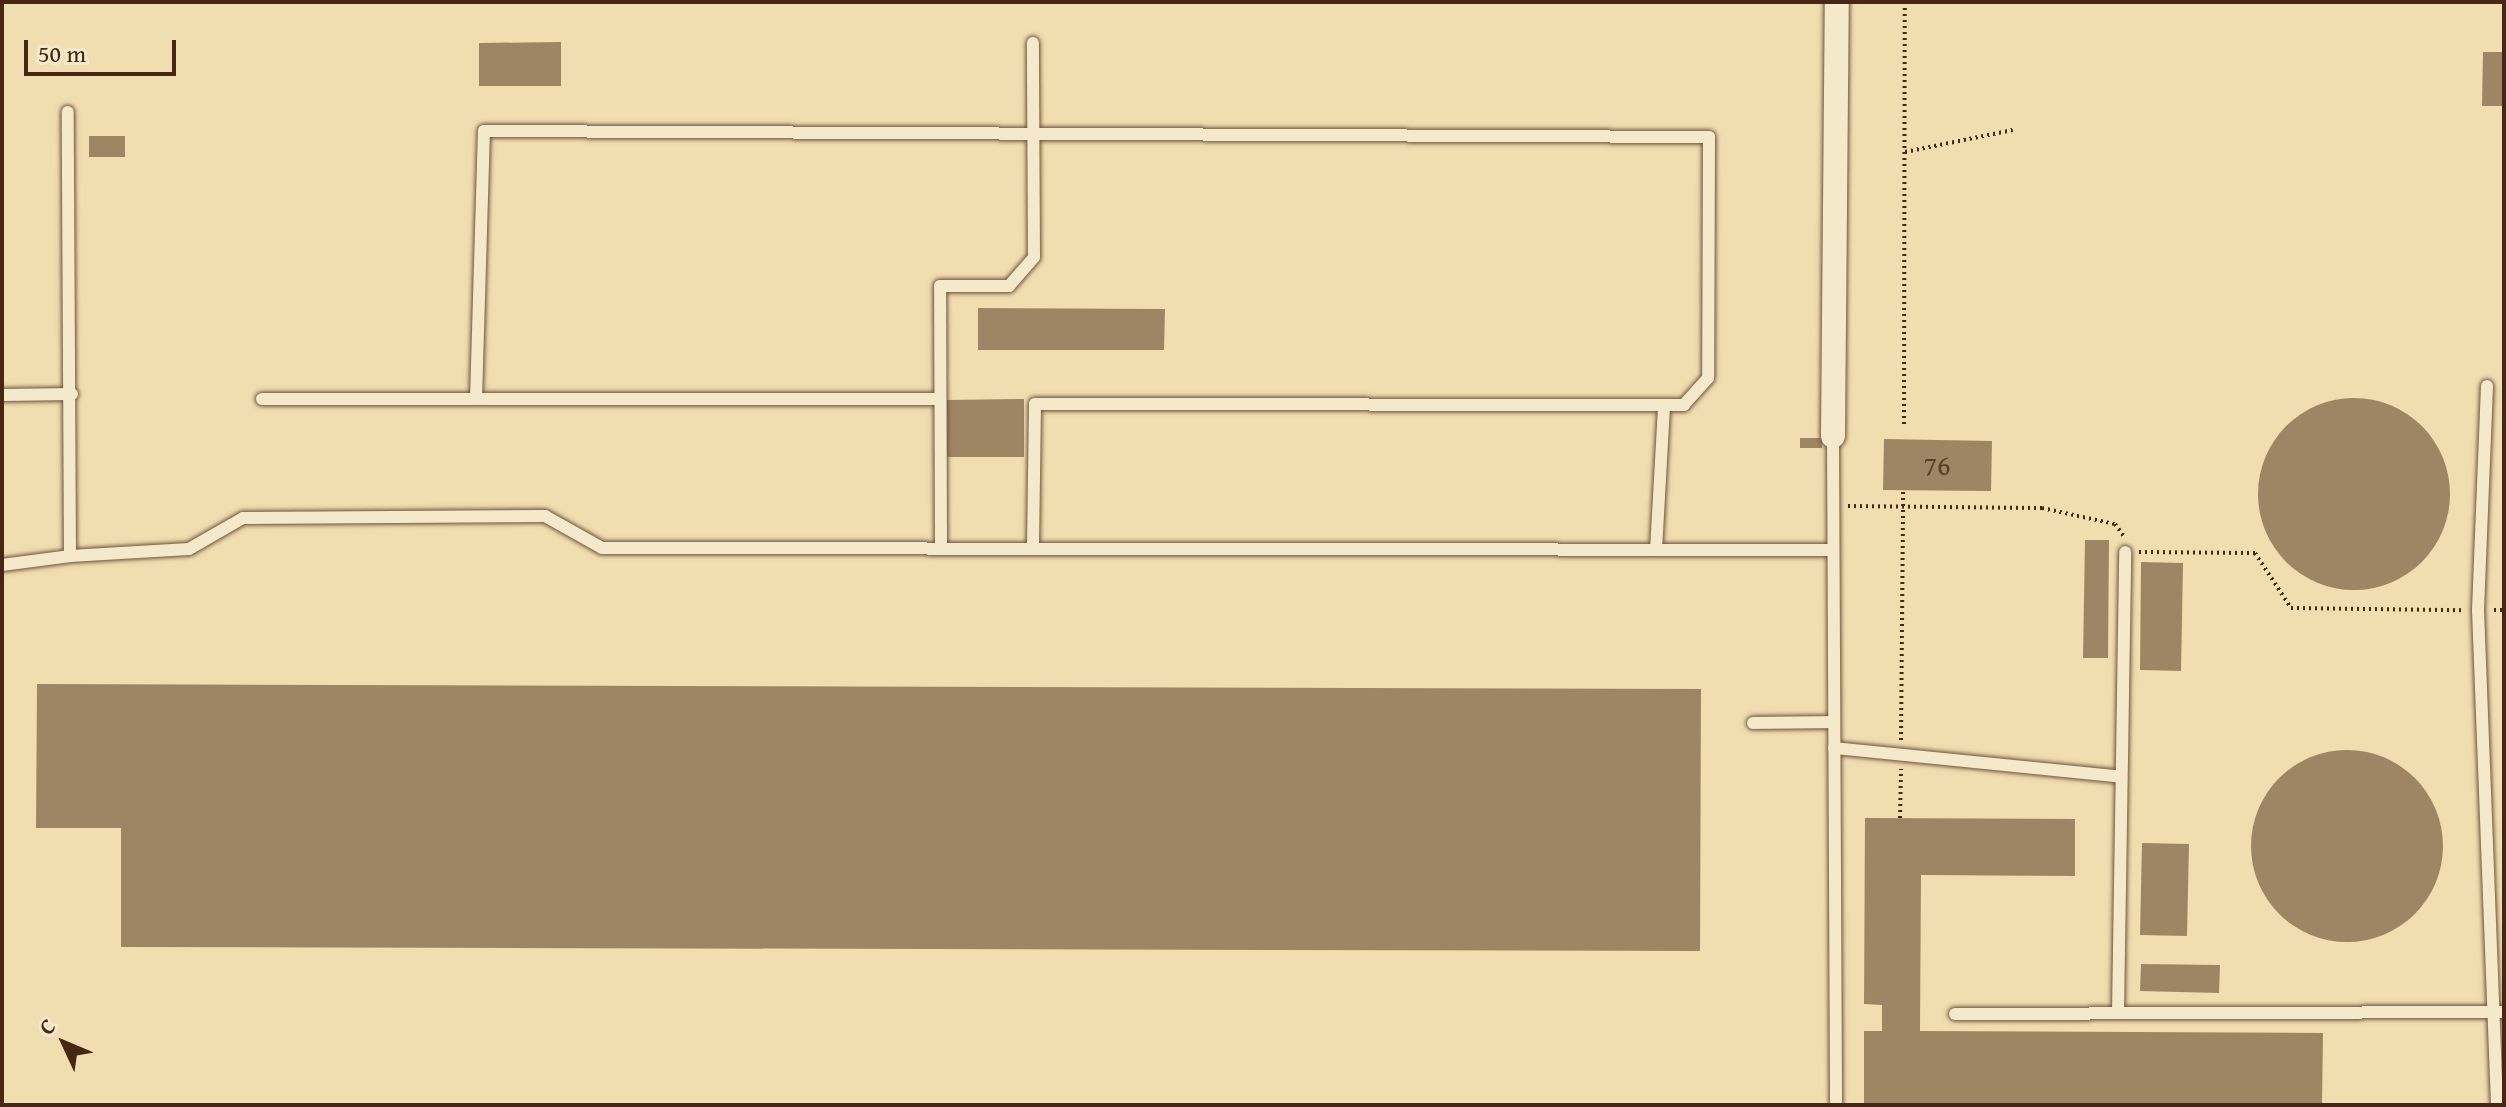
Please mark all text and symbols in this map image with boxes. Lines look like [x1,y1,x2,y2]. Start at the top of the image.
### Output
scale bar [28,24,180,74]
text: 50 m [38,36,86,71]
house number: 76 [1924,448,1950,482]
north arrow [24,1003,104,1083]
text: С [31,1011,63,1042]

